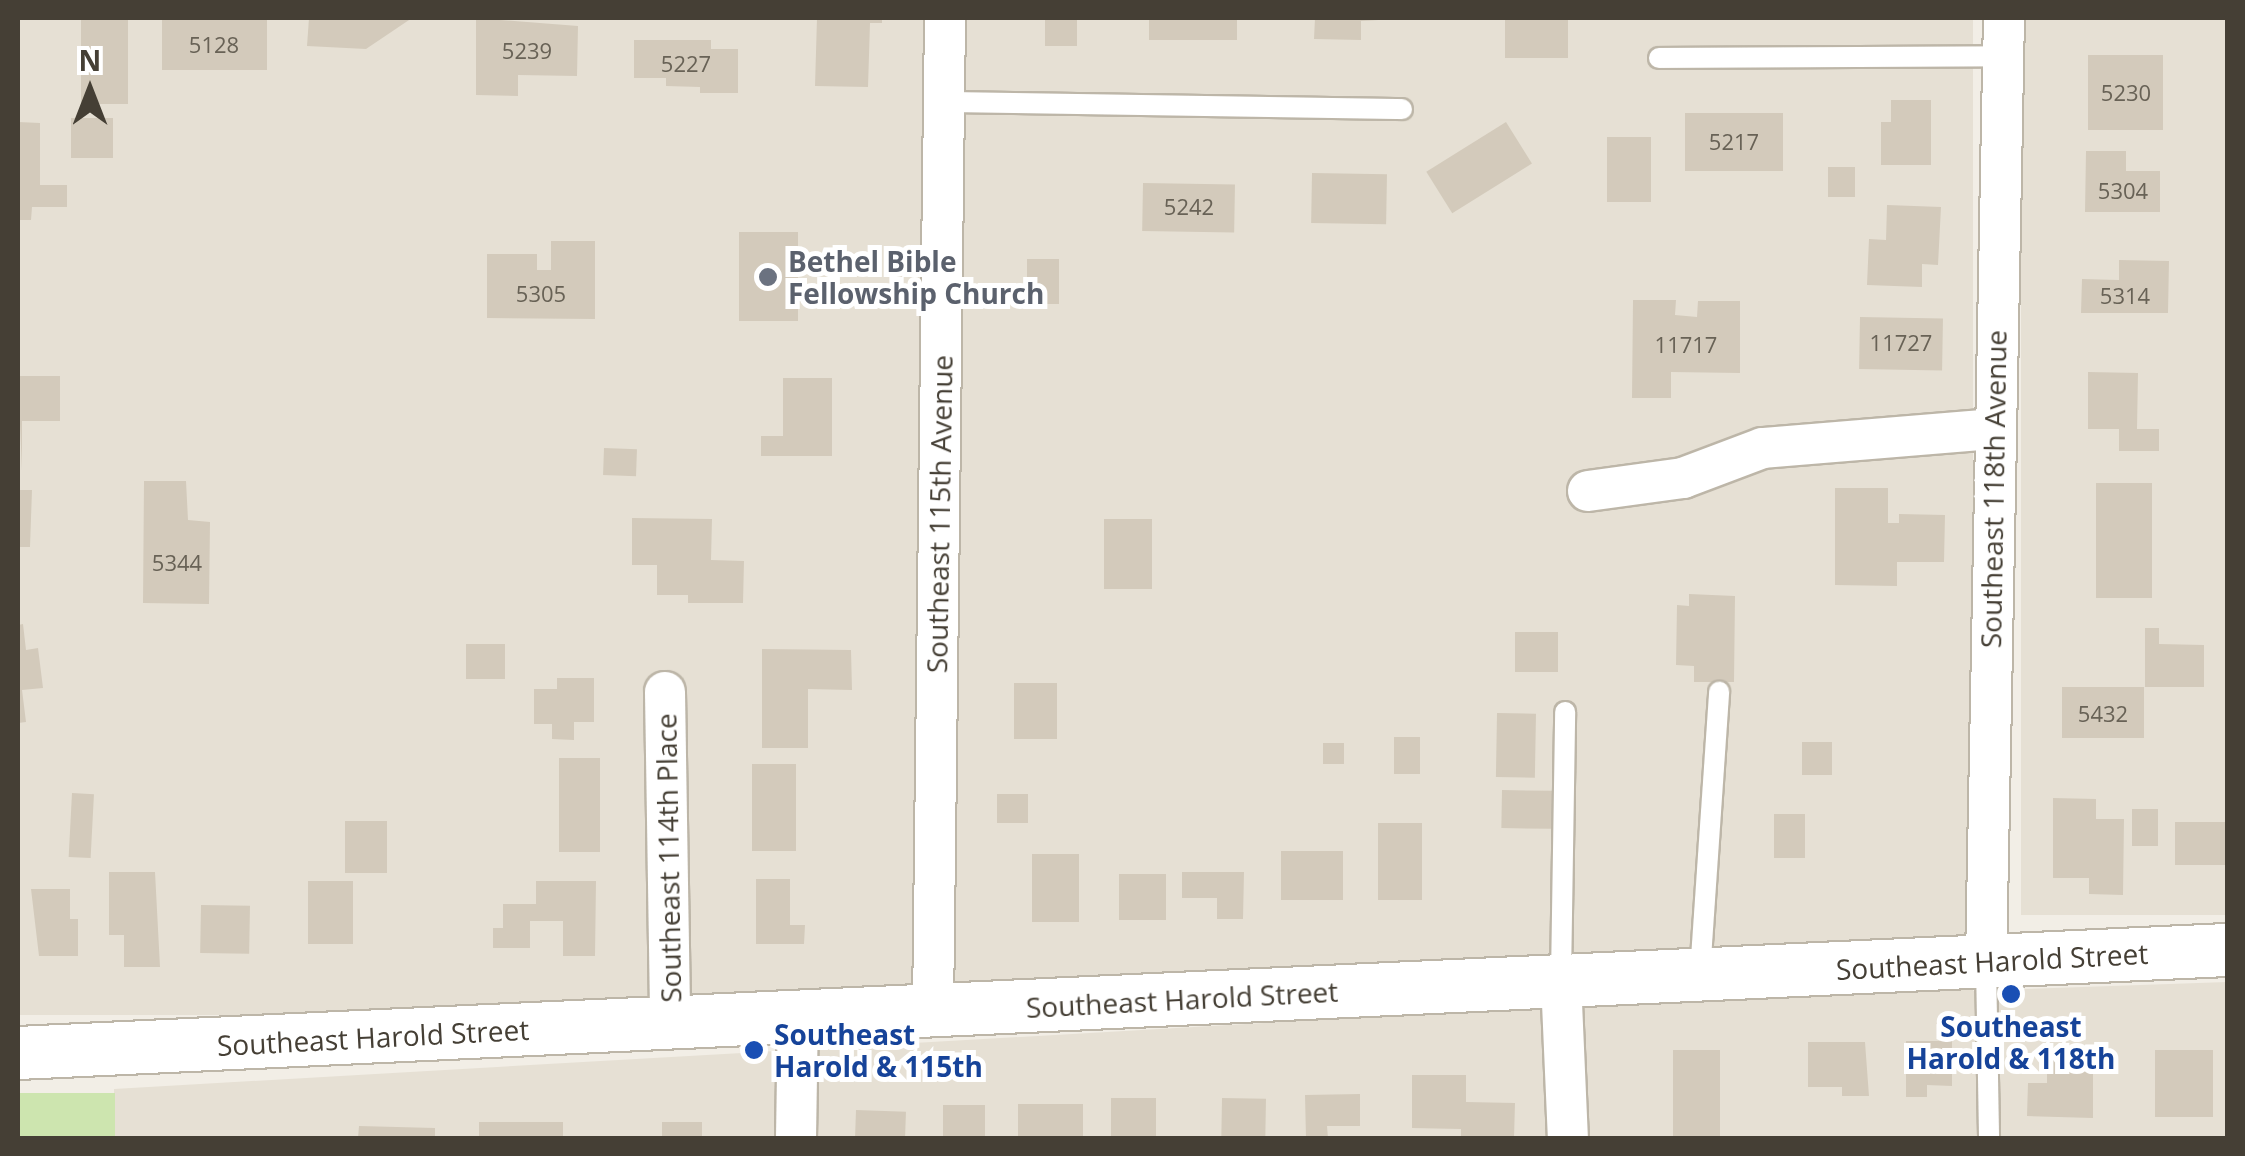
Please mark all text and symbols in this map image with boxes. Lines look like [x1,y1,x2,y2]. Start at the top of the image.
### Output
house number: 5128 [189,32,239,58]
house number: 5239 [502,38,552,64]
north arrow [40,40,140,140]
text: N [79,41,101,79]
house number: 5227 [661,51,711,77]
house number: 5230 [2101,80,2151,106]
house number: 5217 [1709,129,1759,155]
house number: 5304 [2098,178,2148,204]
house number: 5242 [1164,194,1214,220]
place label: Bethel Bible Fellowship Church [788,244,1044,310]
marker: Bethel Bible Fellowship Church [757,266,779,288]
house number: 5305 [516,281,566,307]
house number: 5314 [2100,283,2150,309]
house number: 11727 [1870,330,1932,356]
street label: Southeast 118th Avenue [1973,330,2013,648]
house number: 11717 [1655,332,1717,358]
street label: Southeast 115th Avenue [919,355,959,673]
house number: 5344 [152,550,202,576]
house number: 5432 [2078,701,2128,727]
street label: Southeast 114th Place [649,713,687,1003]
street label: Southeast Harold Street [1835,936,2149,986]
street label: Southeast Harold Street [1025,974,1339,1024]
marker: Southeast Harold & 118th [2000,983,2022,1005]
place label: Southeast Harold & 118th [1907,1009,2115,1075]
street label: Southeast Harold Street [216,1012,530,1062]
place label: Southeast Harold & 115th [774,1017,983,1083]
marker: Southeast Harold & 115th [743,1039,765,1061]

